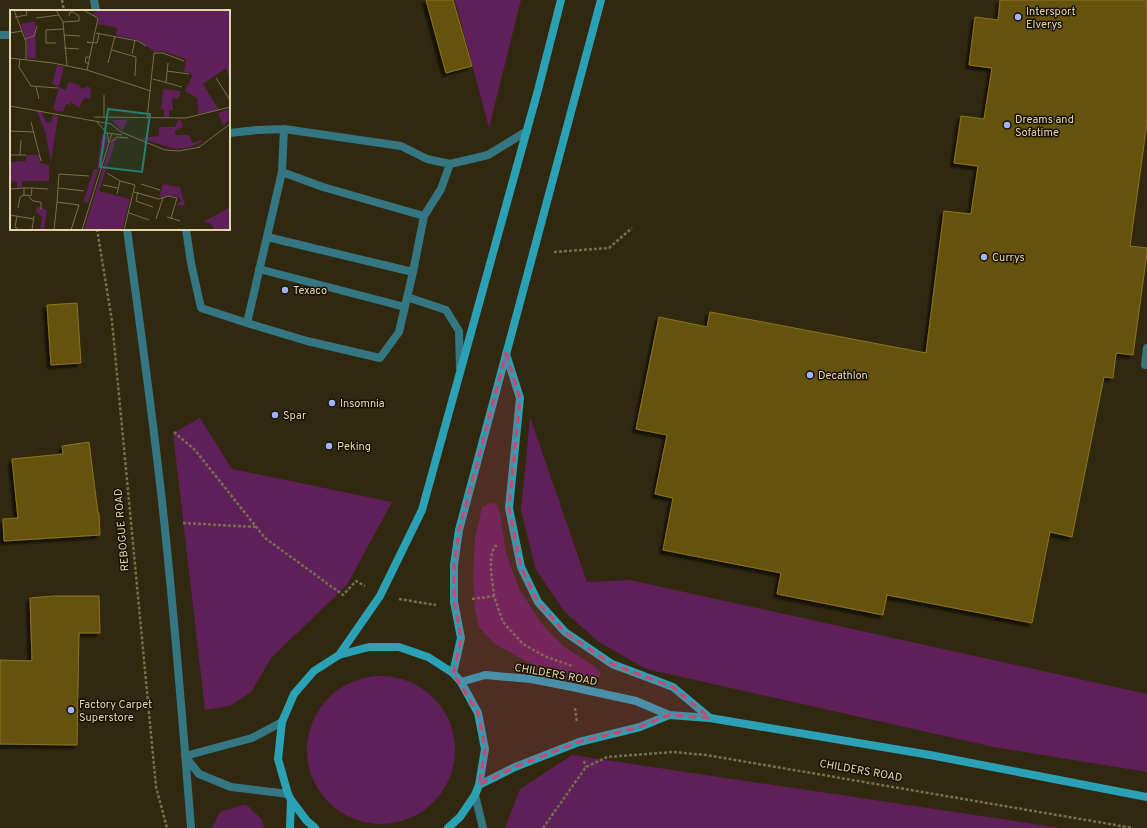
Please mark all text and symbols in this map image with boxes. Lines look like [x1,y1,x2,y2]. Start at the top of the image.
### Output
place label: Intersport Elverys [1026,5,1076,32]
inset map [10,10,230,230]
marker: Intersport Elverys [1013,12,1023,22]
place label: Dreams and Sofatime [1015,113,1074,140]
marker: Dreams and Sofatime [1002,120,1012,130]
place label: Currys [992,251,1025,265]
marker: Currys [979,252,989,262]
place label: Texaco [293,284,327,298]
marker: Texaco [280,285,290,295]
place label: Decathlon [818,369,868,383]
marker: Decathlon [805,370,815,380]
place label: Insomnia [340,397,385,411]
marker: Insomnia [327,398,337,408]
place label: Spar [283,409,307,423]
marker: Spar [270,410,280,420]
place label: Peking [337,440,371,454]
marker: Peking [324,441,334,451]
street label: REBOGUE ROAD [111,488,133,572]
street label: CHILDERS ROAD [513,661,598,689]
place label: Factory Carpet Superstore [79,698,152,725]
marker: Factory Carpet Superstore [66,705,76,715]
street label: CHILDERS ROAD [818,757,903,785]

